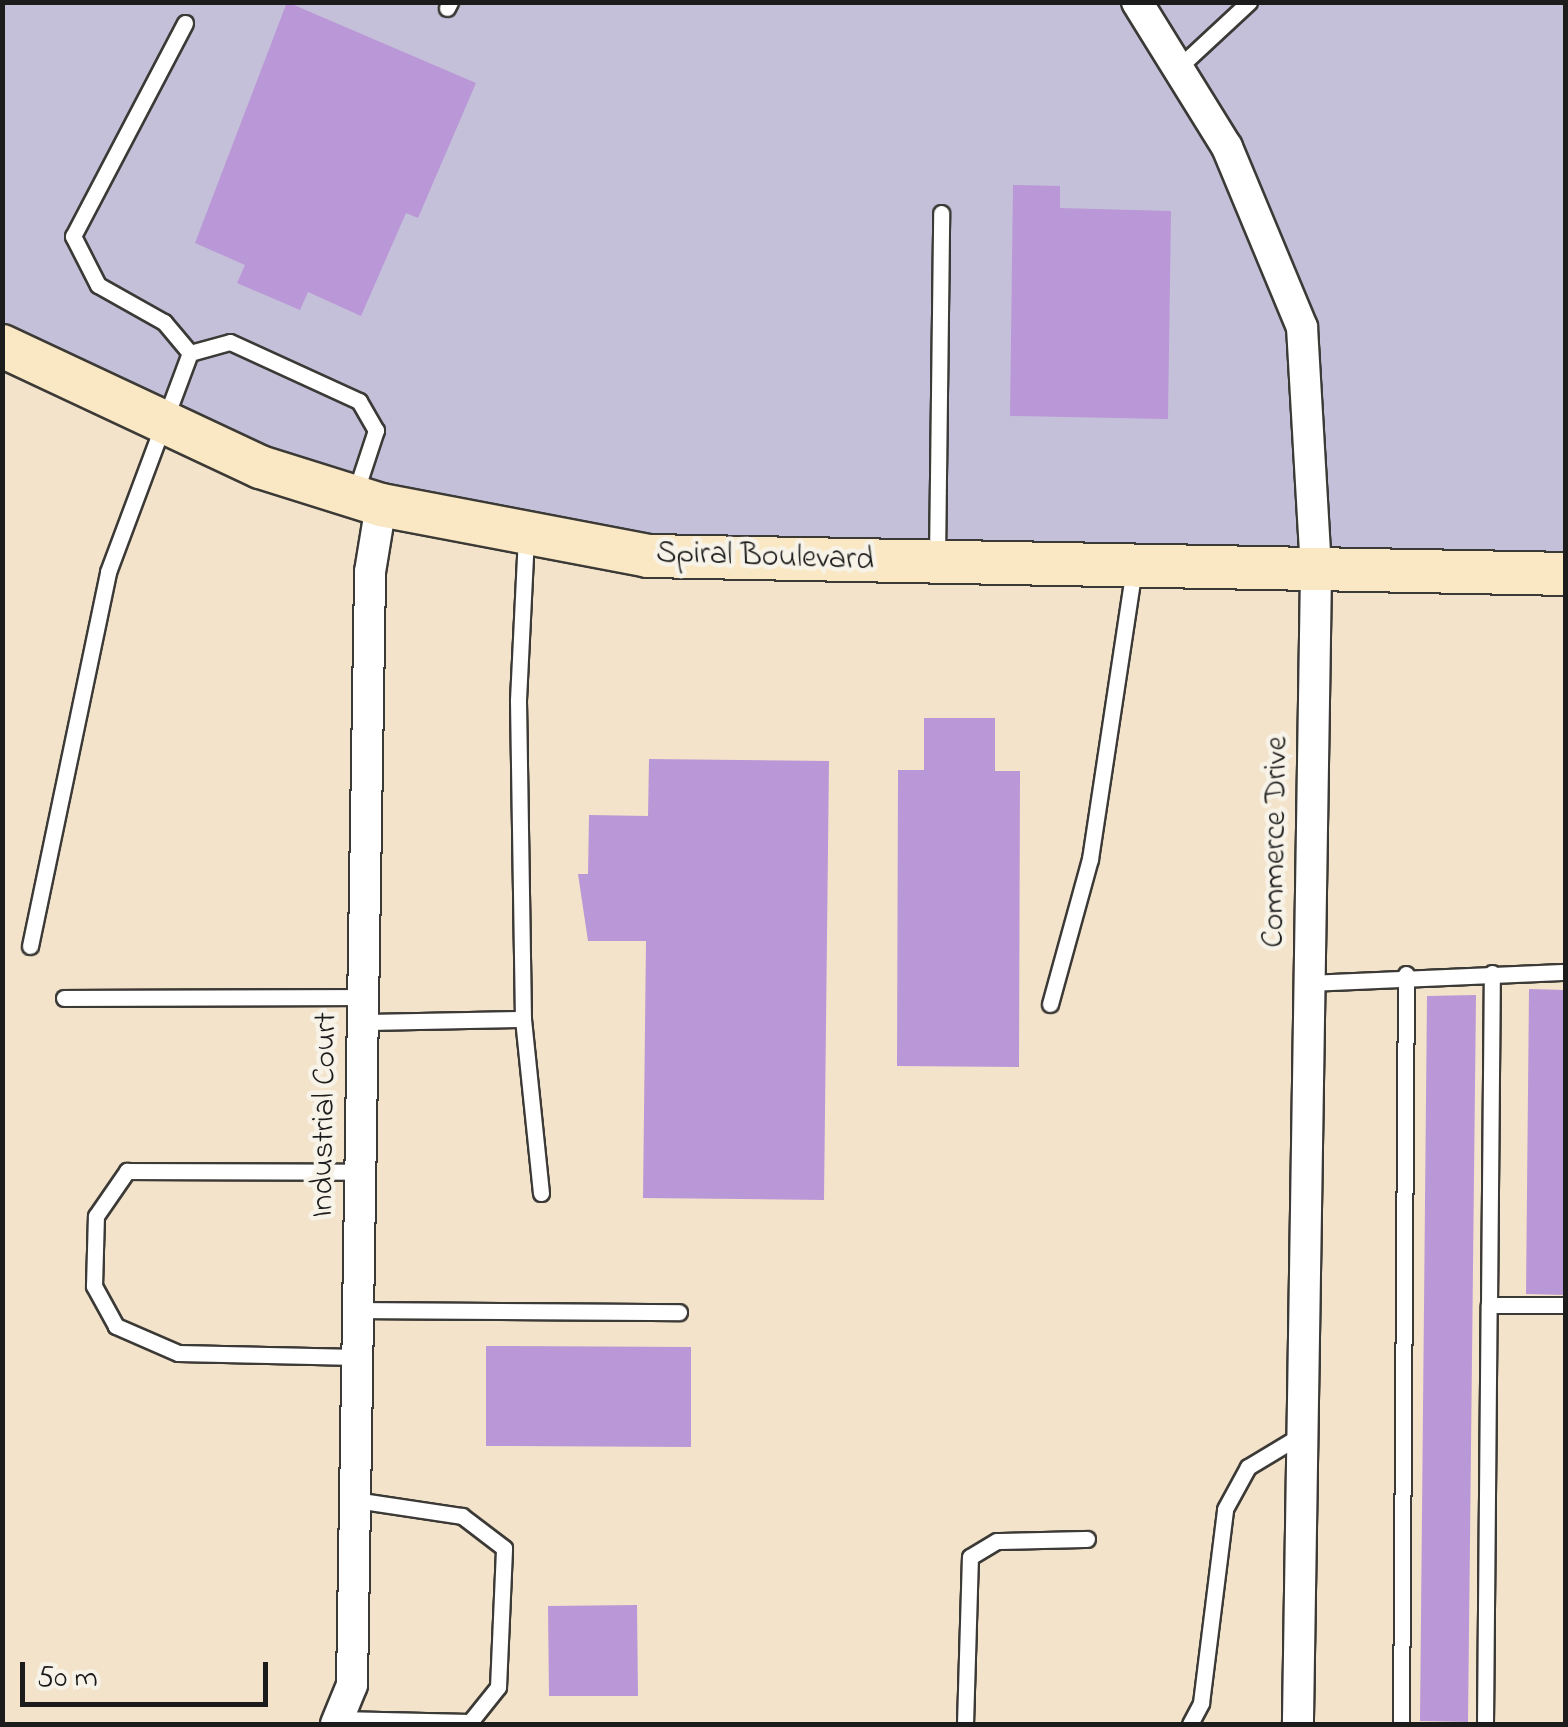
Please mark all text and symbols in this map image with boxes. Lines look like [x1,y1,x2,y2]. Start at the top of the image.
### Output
street label: Spiral Boulevard [655,535,875,581]
street label: Commerce Drive [1256,736,1298,948]
street label: Industrial Court [305,1012,347,1218]
scale bar [25,1642,272,1704]
text: 50 m [37,1657,98,1701]

